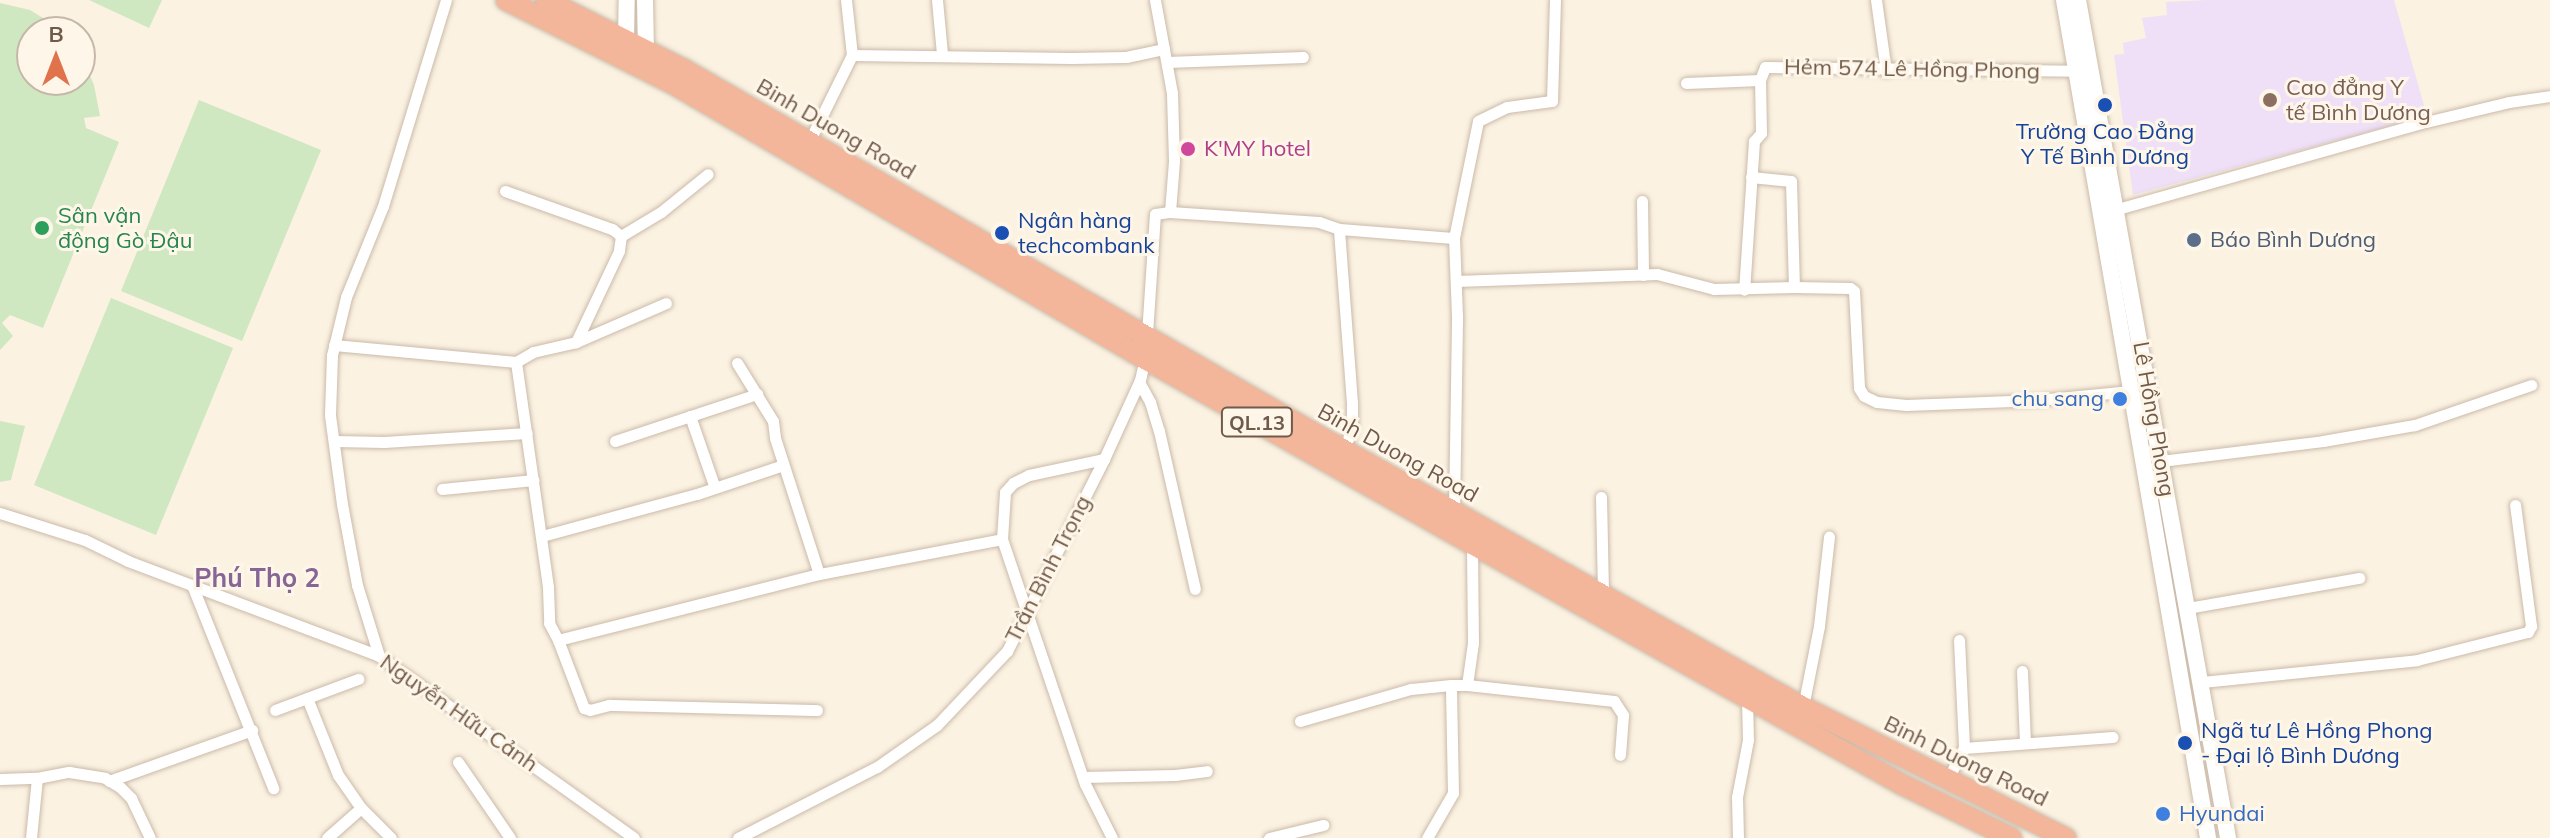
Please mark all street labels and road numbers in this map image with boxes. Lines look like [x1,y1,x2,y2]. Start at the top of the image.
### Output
street label: Hẻm 574 Lê Hồng Phong [1784,54,2040,84]
street label: Binh Duong Road [752,73,920,185]
street label: Lê Hồng Phong [2127,339,2181,499]
street label: Binh Duong Road [1313,398,1483,508]
road number: QL.13 [1219,406,1295,438]
street label: Trần Bình Trọng [1000,491,1096,647]
street label: Nguyễn Hữu Cảnh [375,649,543,777]
street label: Binh Duong Road [1880,710,2052,812]

